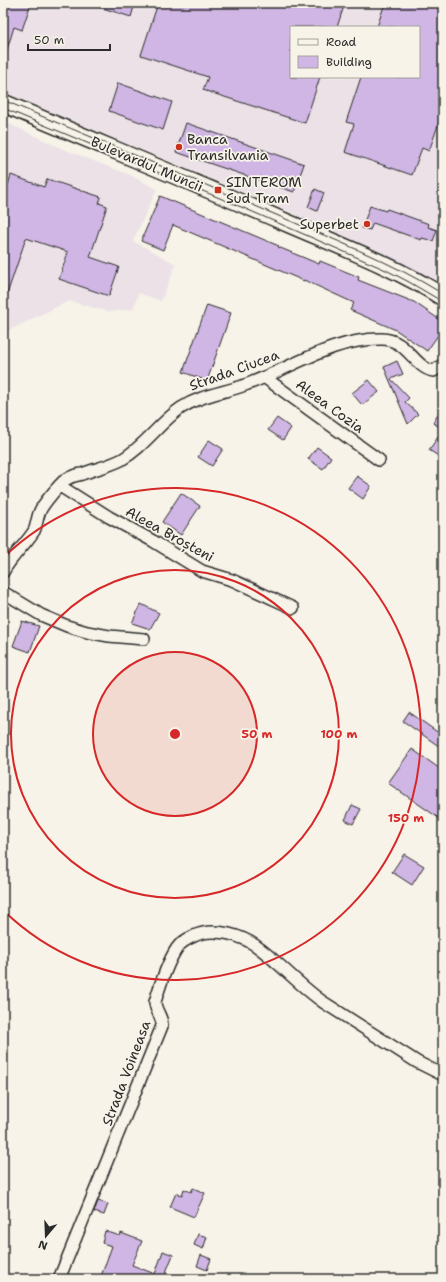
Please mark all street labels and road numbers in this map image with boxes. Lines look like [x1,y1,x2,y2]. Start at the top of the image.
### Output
street label: Bulevardul Muncii [88,132,206,196]
street label: Strada Ciucea [187,345,281,395]
street label: Aleea Cozia [292,375,368,437]
street label: Aleea Broșteni [122,502,217,567]
street label: Strada Voineasa [98,1018,154,1128]

